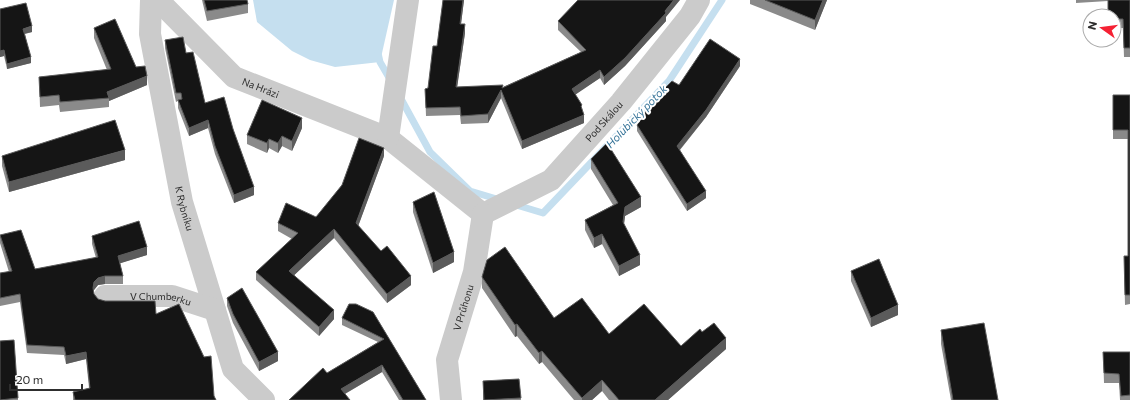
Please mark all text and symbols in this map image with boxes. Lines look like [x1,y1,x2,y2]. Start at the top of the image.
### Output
north arrow [1082,8,1122,48]
text: N [1085,20,1099,31]
street label: Na Hrázi [241,75,281,100]
water label: Holubický potok [603,81,670,150]
street label: Pod Skálou [582,98,625,144]
street label: K Rybníku [173,185,196,232]
street label: V Průhonu [450,283,476,332]
street label: V Chumberku [130,290,193,308]
scale bar [10,366,82,392]
text: 20 m [16,372,43,386]

